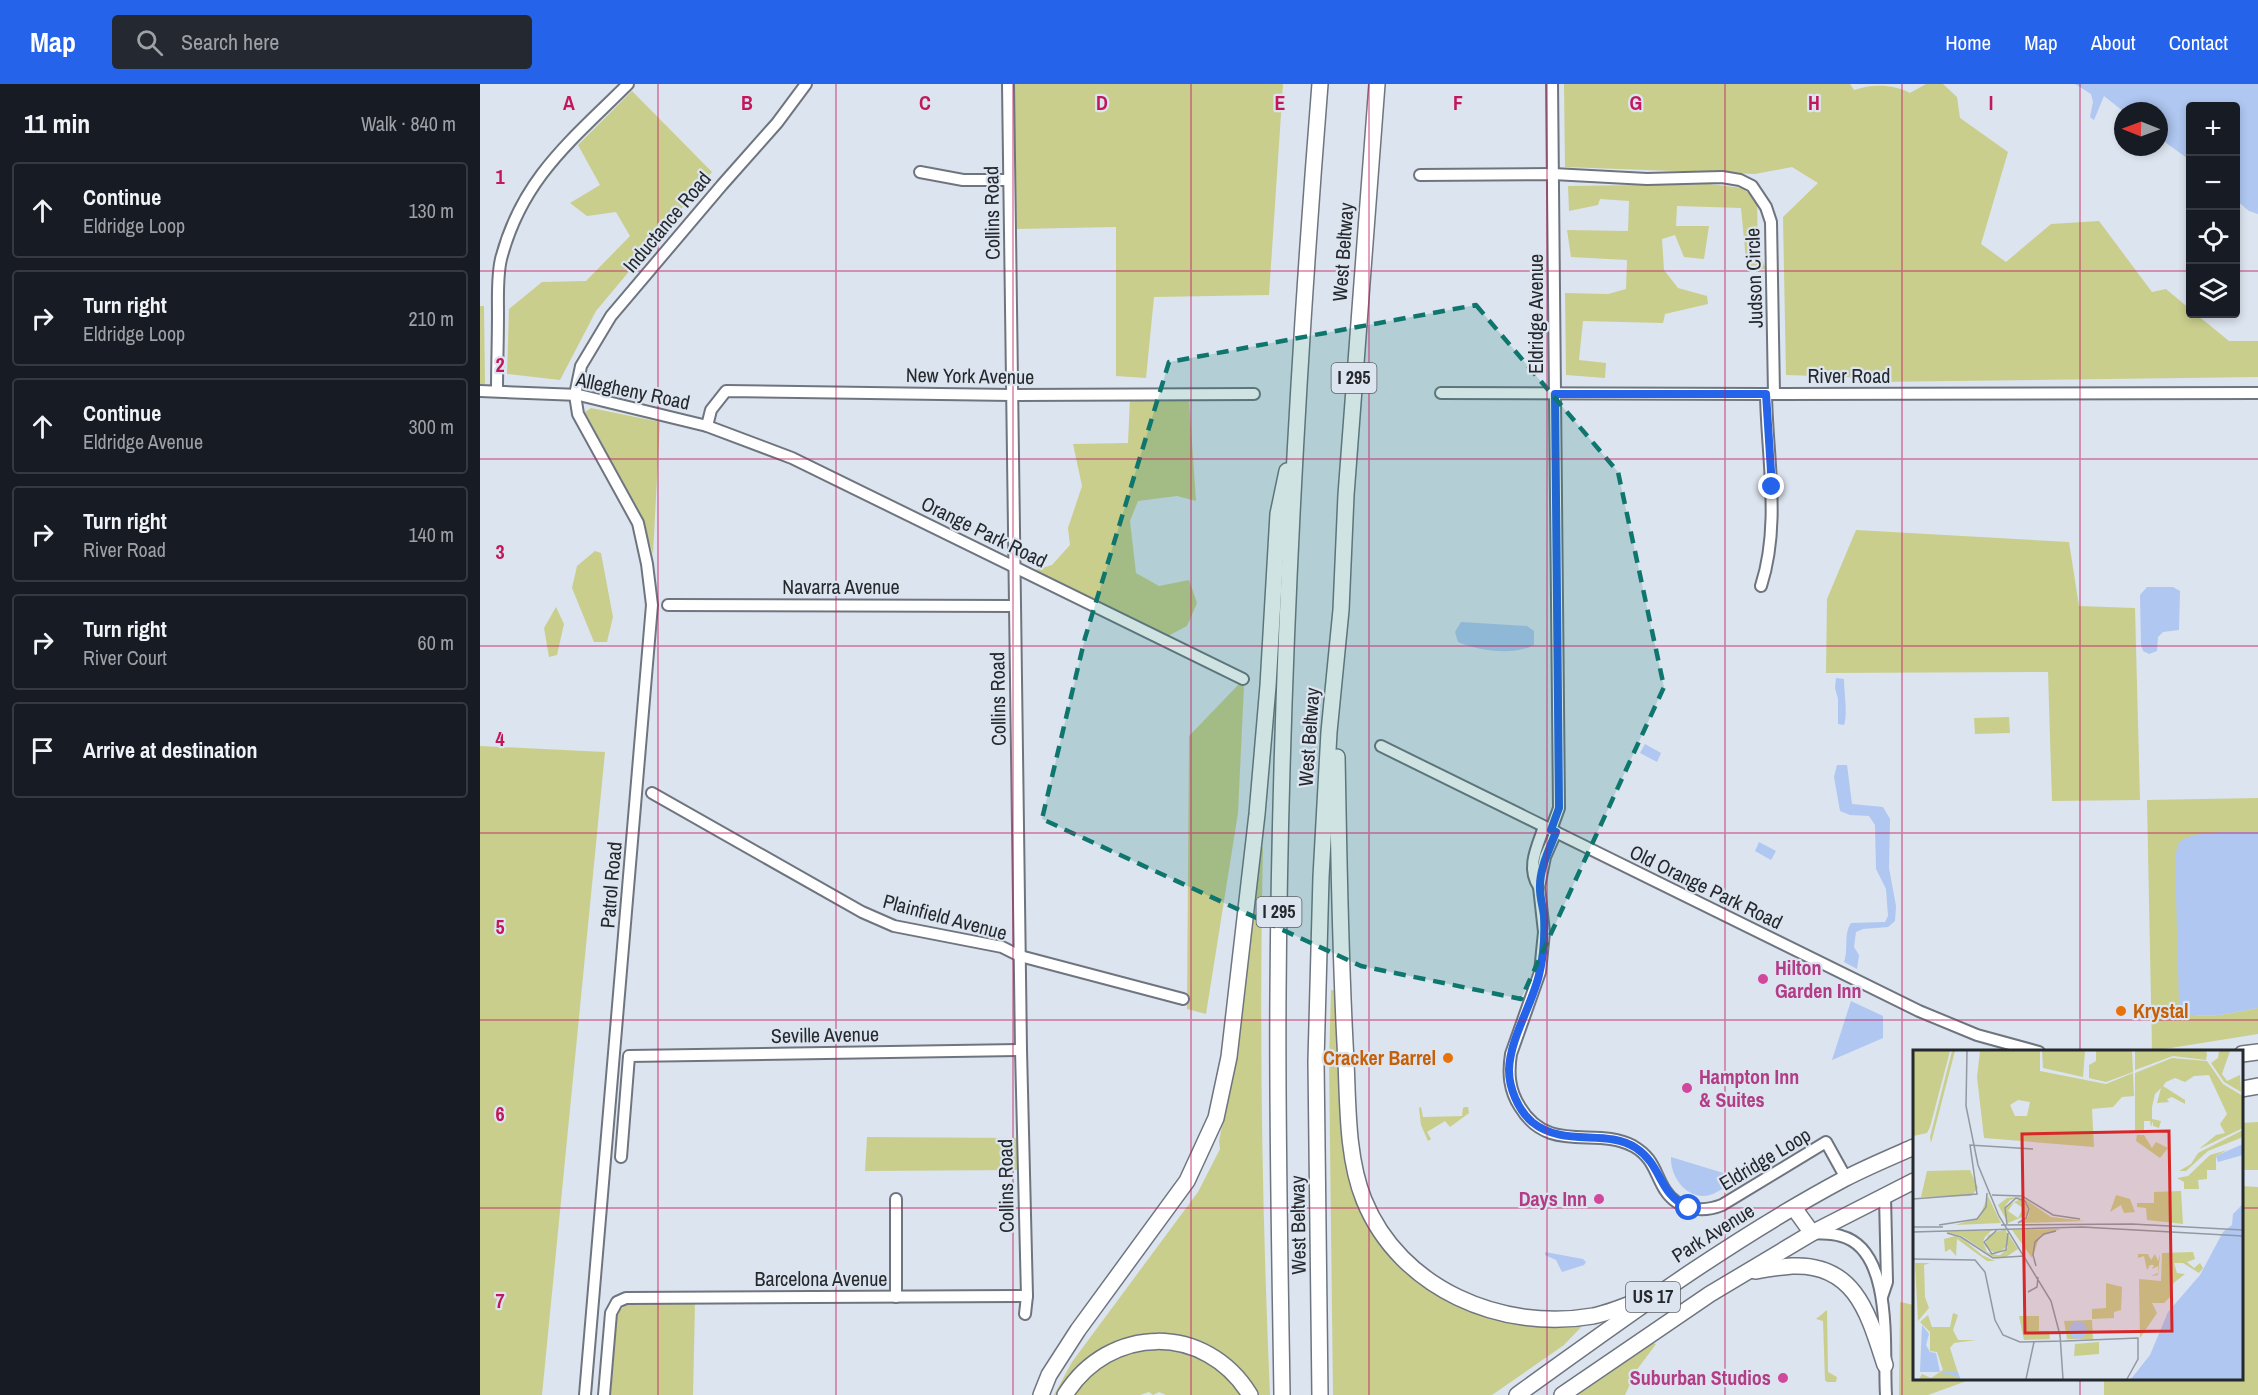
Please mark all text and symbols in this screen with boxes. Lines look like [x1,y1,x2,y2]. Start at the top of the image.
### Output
search box [112,15,532,69]
text: Map [30,23,76,61]
icon: search [133,26,166,59]
text: Search here [181,27,279,57]
text: Home [1945,28,1991,57]
text: Map [2024,28,2058,57]
text: About [2091,28,2136,57]
text: Contact [2169,28,2228,57]
text: A [563,89,575,116]
text: B [741,89,753,116]
text: C [919,89,931,116]
text: D [1096,89,1108,116]
text: E [1275,89,1286,116]
text: F [1453,89,1463,116]
text: G [1630,89,1642,116]
text: H [1808,89,1820,116]
text: I [1989,89,1993,116]
north arrow [2114,102,2168,156]
map controls [2186,102,2240,318]
button: + [2186,102,2240,156]
text: 11 min [24,106,90,141]
text: Walk · 840 m [361,110,456,137]
button: − [2186,156,2240,210]
text: 1 [495,163,505,190]
street label: Inductance Road [616,166,717,278]
street label: Collins Road [977,166,1006,260]
text: Continue [83,182,161,212]
icon: ahead [26,194,59,227]
text: 130 m [408,197,454,224]
street label: West Beltway [1326,201,1359,302]
button: locate [2186,210,2240,264]
text: Eldridge Loop [83,212,185,239]
street label: Judson Circle [1738,227,1769,329]
street label: Eldridge Avenue [1522,254,1549,374]
button: layers [2186,264,2240,318]
text: Turn right [83,290,167,320]
icon: right [26,302,59,335]
text: 210 m [408,305,454,332]
text: Eldridge Loop [83,320,185,347]
text: 2 [495,351,505,378]
street label: New York Avenue [906,361,1034,390]
street label: River Road [1808,362,1890,389]
road number: I 295 [1332,363,1376,393]
street label: Allegheny Road [573,365,693,416]
text: Continue [83,398,161,428]
icon: ahead [26,410,59,443]
text: 300 m [408,413,454,440]
text: Eldridge Avenue [83,428,203,455]
route end [1758,473,1784,499]
street label: Orange Park Road [917,489,1052,574]
text: Turn right [83,506,167,536]
icon: right [26,518,59,551]
text: 140 m [408,521,454,548]
text: River Road [83,536,166,563]
text: 3 [495,538,505,565]
street label: Navarra Avenue [782,573,900,600]
text: Turn right [83,614,167,644]
icon: right [26,626,59,659]
text: 60 m [418,629,454,656]
text: River Court [83,644,167,671]
street label: Collins Road [983,652,1012,746]
street label: West Beltway [1292,686,1325,787]
text: 4 [495,725,505,752]
icon: arrive [26,734,59,767]
text: Arrive at destination [83,735,257,765]
street label: Old Orange Park Road [1625,838,1787,935]
street label: Patrol Road [593,841,628,929]
street label: Plainfield Avenue [880,887,1010,946]
road number: I 295 [1256,897,1302,927]
text: 5 [495,913,505,940]
place label: Hilton Garden Inn [1775,954,1862,1004]
marker: Hilton Garden Inn [1756,972,1770,986]
place label: Krystal [2133,997,2189,1024]
marker: Krystal [2114,1004,2128,1018]
street label: Seville Avenue [771,1020,879,1049]
place label: Cracker Barrel [1323,1044,1436,1071]
inset map [1913,1050,2243,1380]
marker: Cracker Barrel [1441,1051,1455,1065]
place label: Hampton Inn & Suites [1699,1063,1799,1113]
marker: Hampton Inn & Suites [1680,1081,1694,1095]
text: 6 [495,1100,505,1127]
street label: Eldridge Loop [1714,1121,1815,1196]
street label: Collins Road [991,1139,1020,1233]
street label: West Beltway [1283,1174,1312,1275]
place label: Days Inn [1519,1185,1587,1212]
marker: Days Inn [1592,1192,1606,1206]
route start [1675,1194,1701,1220]
street label: Park Avenue [1666,1197,1759,1269]
street label: Barcelona Avenue [755,1265,887,1292]
road number: US 17 [1626,1282,1680,1312]
text: 7 [495,1287,505,1314]
place label: Suburban Studios [1630,1364,1771,1391]
marker: Suburban Studios [1776,1371,1790,1385]

